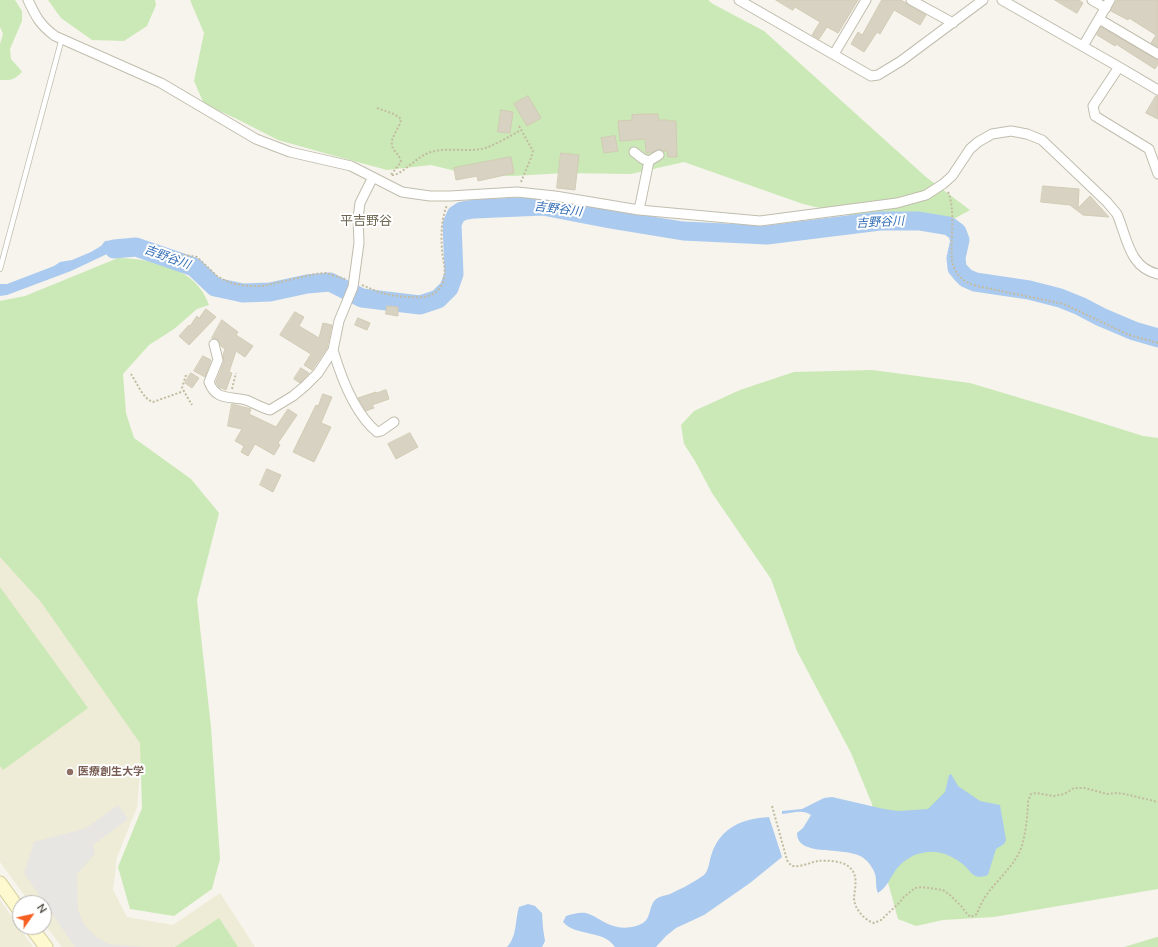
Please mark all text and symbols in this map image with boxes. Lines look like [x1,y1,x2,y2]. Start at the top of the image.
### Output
water label: 吉野谷川 [533,200,583,220]
district label: 平吉野谷 [340,214,392,230]
water label: 吉野谷川 [856,215,904,231]
water label: 吉野谷川 [142,243,192,273]
place label: 医療創生大学 [78,765,144,779]
marker: 医療創生大学 [65,767,75,777]
north arrow [12,895,52,935]
text: N [33,901,50,916]

